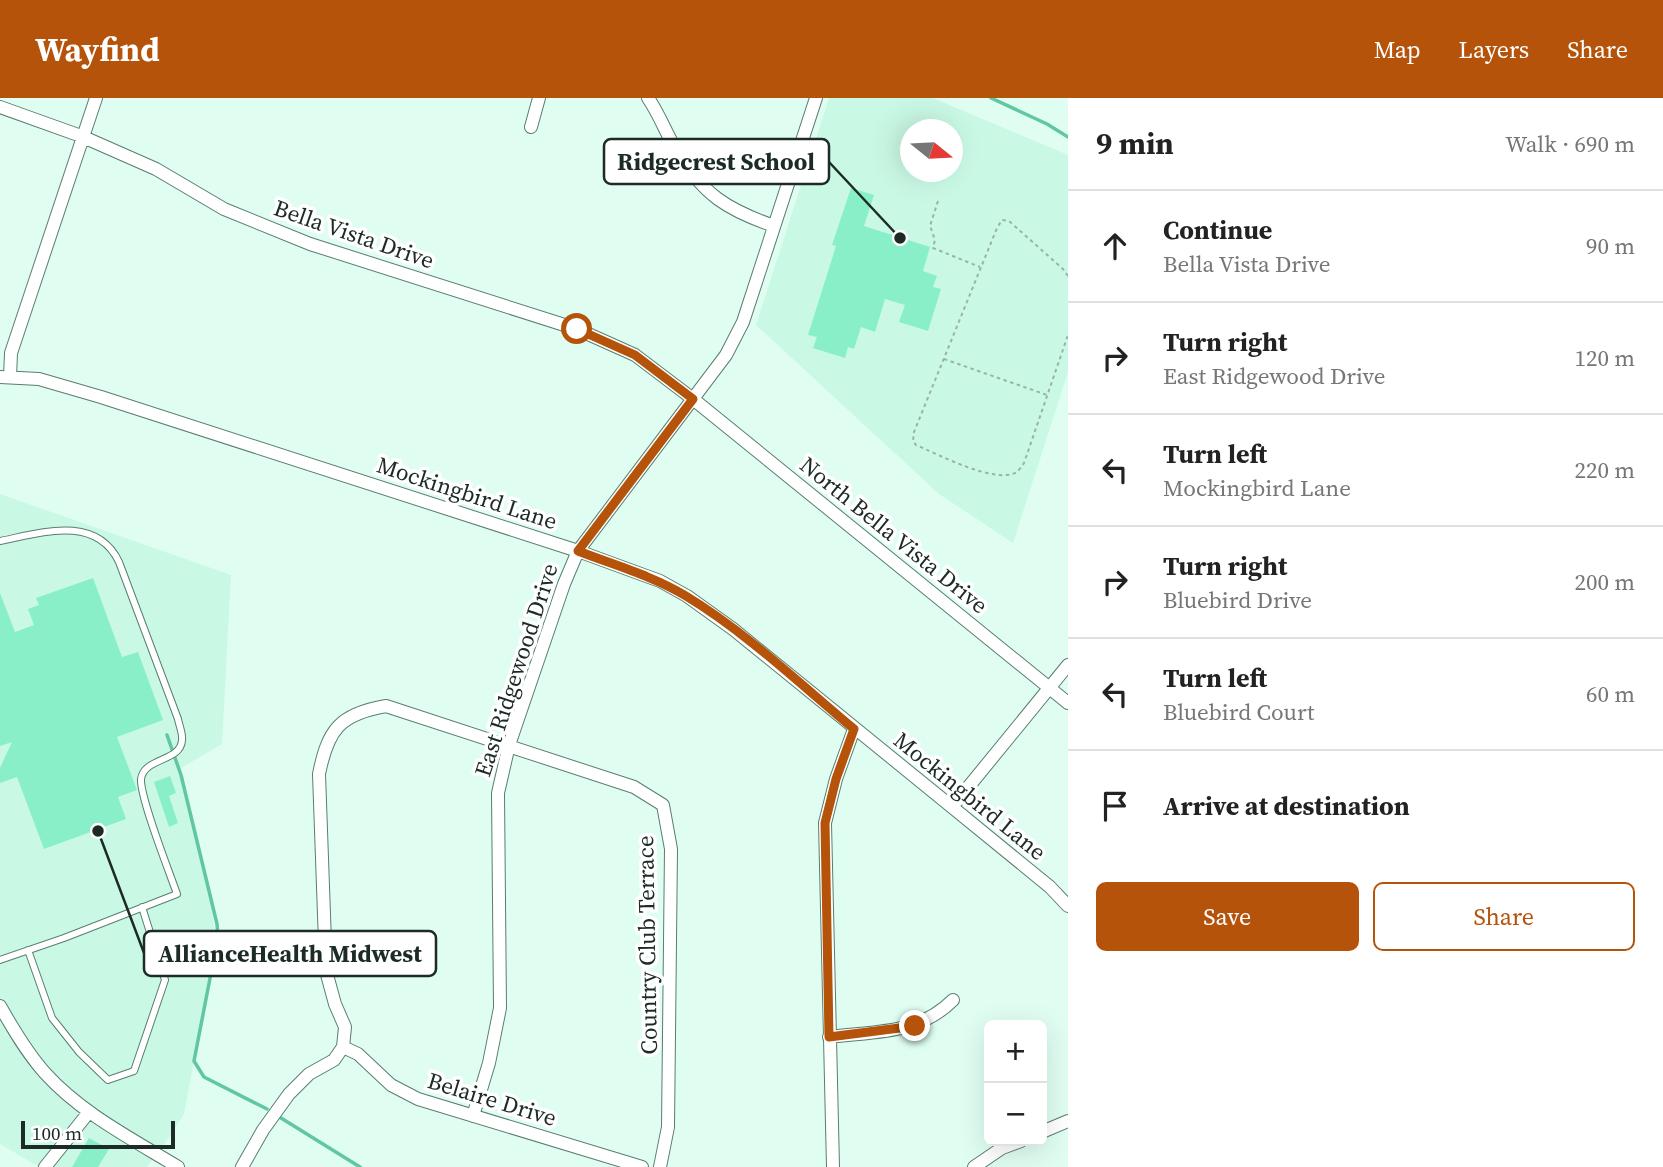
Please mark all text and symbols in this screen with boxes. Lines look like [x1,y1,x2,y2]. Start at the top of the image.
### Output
text: Wayfind [35,27,160,72]
text: Map [1374,33,1421,66]
text: Layers [1459,33,1529,66]
text: Share [1567,33,1628,66]
north arrow [900,119,963,182]
text: 9 min [1096,123,1174,164]
text: Walk · 690 m [1505,128,1635,160]
callout: Ridgecrest School [604,139,829,184]
text: Ridgecrest School [617,145,815,178]
street label: Bella Vista Drive [270,192,438,276]
text: Continue [1163,212,1272,248]
icon: ahead [1096,227,1134,265]
text: 90 m [1586,230,1635,262]
text: Bella Vista Drive [1163,248,1330,280]
route start [561,313,592,344]
text: Turn right [1163,324,1287,360]
icon: right [1096,339,1134,377]
text: 120 m [1574,342,1635,374]
text: East Ridgewood Drive [1163,360,1385,392]
text: Turn left [1163,436,1267,472]
street label: Mockingbird Lane [373,449,561,537]
street label: North Bella Vista Drive [793,449,995,621]
icon: left [1096,451,1134,489]
text: 220 m [1574,454,1635,486]
text: Mockingbird Lane [1163,472,1351,504]
text: Turn right [1163,548,1287,584]
street label: East Ridgewood Drive [466,559,566,781]
icon: right [1096,563,1134,601]
text: 200 m [1574,566,1635,598]
text: Bluebird Drive [1163,584,1312,616]
text: Turn left [1163,660,1267,696]
icon: left [1096,675,1134,713]
text: 60 m [1586,678,1635,710]
text: Bluebird Court [1163,696,1315,728]
street label: Mockingbird Lane [887,724,1053,868]
icon: arrive [1096,787,1134,825]
text: Arrive at destination [1163,788,1410,824]
street label: Country Club Terrace [629,835,665,1055]
button: Save [1096,882,1359,951]
button: Share [1373,882,1635,951]
callout: AllianceHealth Midwest [144,931,436,976]
text: AllianceHealth Midwest [158,937,422,970]
route end [899,1010,930,1041]
map controls [984,1020,1047,1146]
button: + [984,1020,1047,1083]
street label: Belaire Drive [424,1064,560,1134]
button: − [984,1083,1047,1146]
scale bar [21,1118,175,1150]
text: 100 m [32,1120,82,1146]

